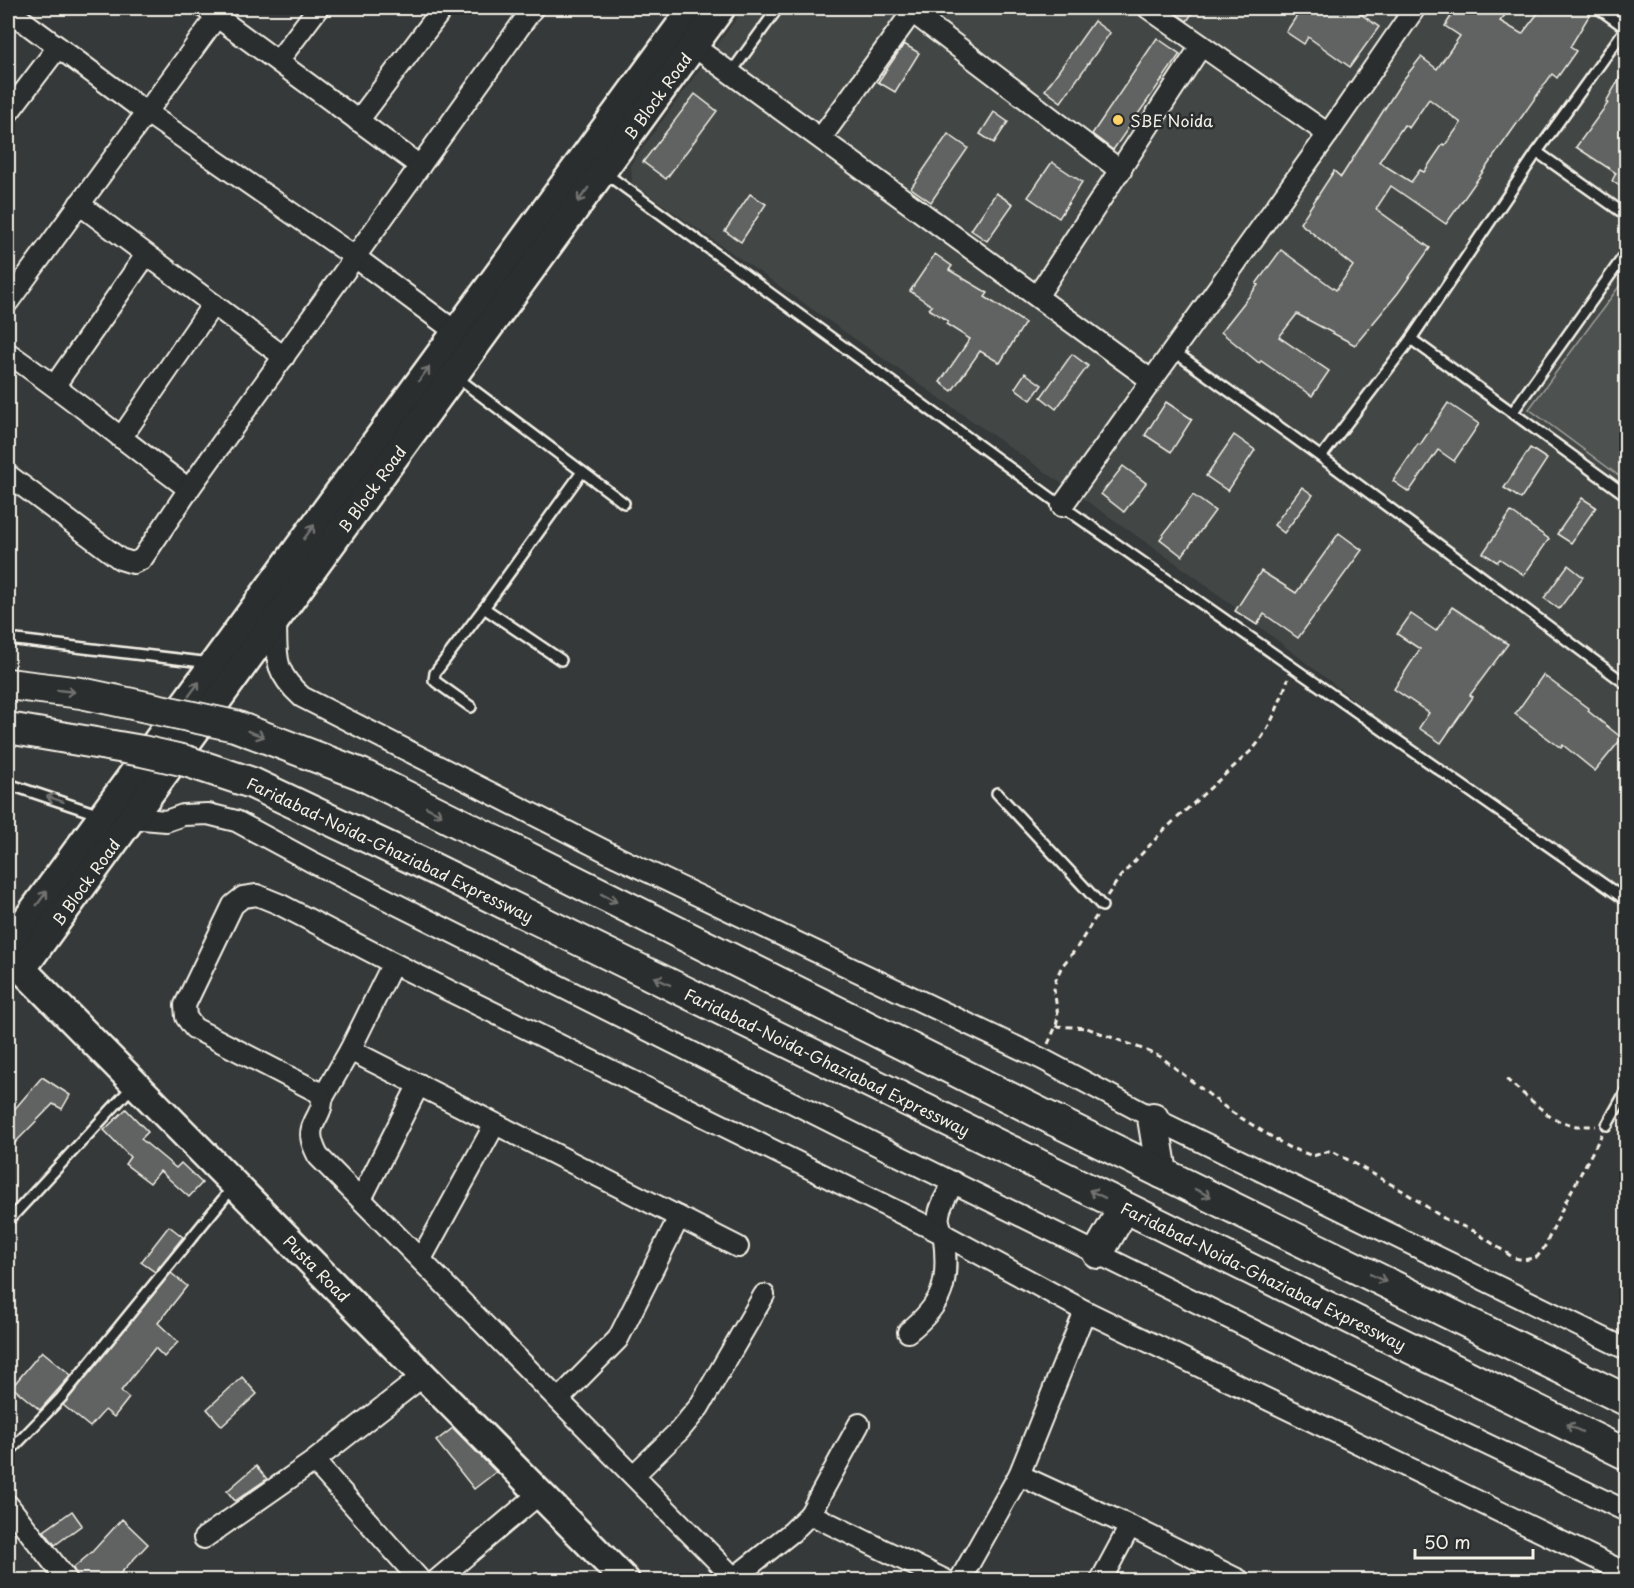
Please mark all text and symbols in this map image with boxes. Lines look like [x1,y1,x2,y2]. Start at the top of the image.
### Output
street label: B Block Road [617,47,697,144]
place label: SBE Noida [1130,108,1213,132]
marker: SBE Noida [1111,113,1125,127]
one-way arrow [577,186,590,202]
one-way arrow [418,367,431,383]
street label: B Block Road [332,440,411,537]
one-way arrow [303,524,315,540]
one-way arrow [188,681,200,697]
one-way arrow [55,686,75,697]
one-way arrow [246,729,264,740]
street label: Faridabad-Noida-Ghaziabad Expressway [243,770,538,928]
one-way arrow [46,792,65,803]
one-way arrow [425,805,443,817]
street label: B Block Road [46,833,125,930]
one-way arrow [36,890,48,906]
one-way arrow [600,892,617,904]
one-way arrow [653,974,671,986]
street label: Faridabad-Noida-Ghaziabad Expressway [681,981,974,1141]
one-way arrow [1193,1187,1211,1199]
one-way arrow [1089,1188,1107,1200]
street label: Faridabad-Noida-Ghaziabad Expressway [1117,1195,1410,1356]
street label: Pusta Road [278,1229,356,1307]
one-way arrow [1368,1273,1386,1285]
one-way arrow [1565,1422,1583,1434]
scale bar [1415,1522,1534,1560]
text: 50 m [1424,1528,1471,1555]

